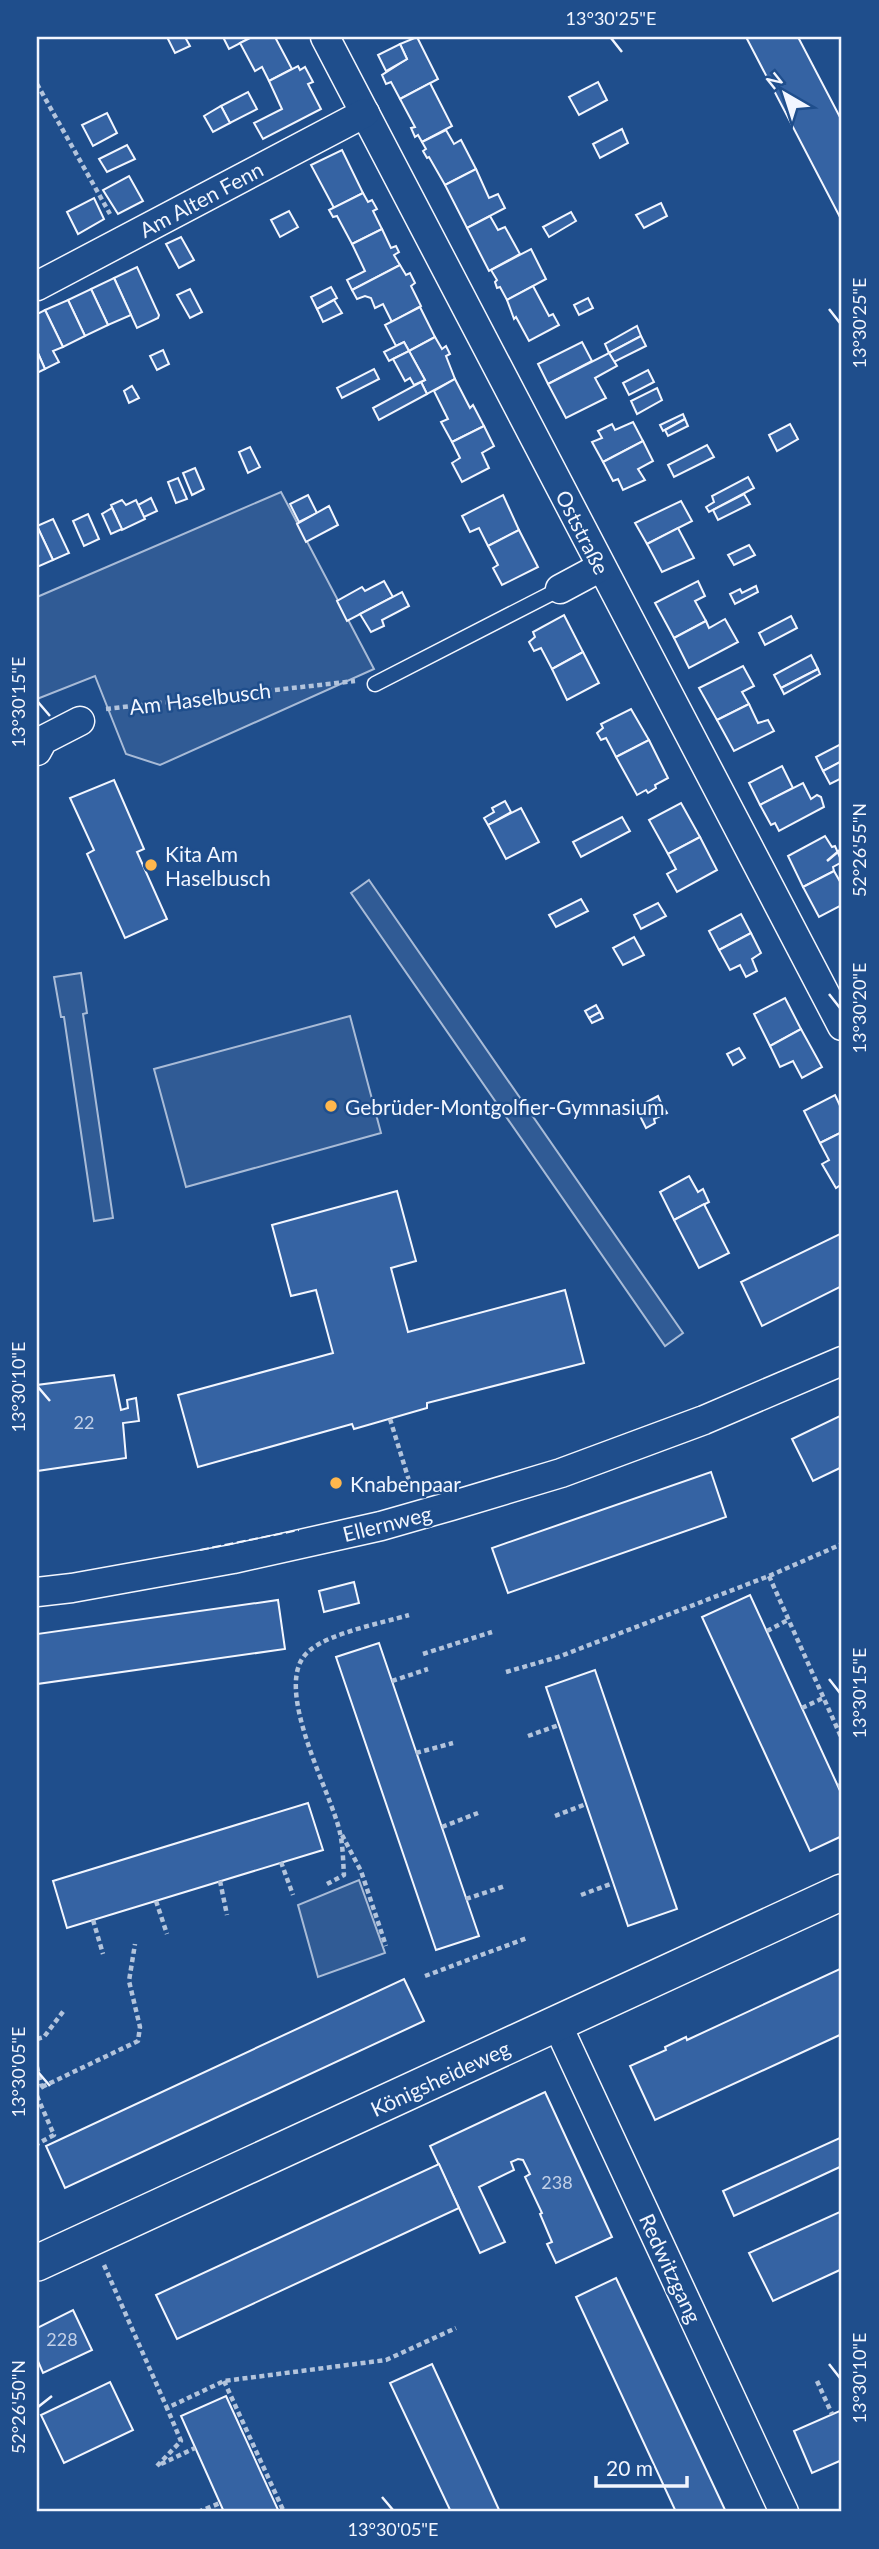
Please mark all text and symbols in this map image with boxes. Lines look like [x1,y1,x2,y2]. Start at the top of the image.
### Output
text: 13°30'25"E [566,7,656,29]
north arrow [750,60,820,130]
text: N [761,67,787,94]
street label: Am Alten Fenn [135,156,267,242]
text: 13°30'25"E [848,278,870,368]
street label: Oststraße [551,486,615,578]
text: 13°30'15"E [7,657,29,747]
street label: Am Haselbusch [128,677,272,719]
text: 52°26'55"N [848,803,870,897]
place label: Kita Am Haselbusch [165,841,271,890]
marker: Kita Am Haselbusch [143,857,159,873]
text: 13°30'20"E [848,963,870,1053]
place label: Gebrüder-Montgolfier-Gymnasium [345,1094,665,1119]
marker: Gebrüder-Montgolfier-Gymnasium [323,1098,339,1114]
text: 13°30'10"E [7,1342,29,1432]
house number: 22 [74,1411,94,1433]
place label: Knabenpaar [350,1471,461,1496]
marker: Knabenpaar [328,1475,344,1491]
street label: Ellernweg [340,1500,434,1546]
text: 13°30'15"E [848,1648,870,1738]
text: 13°30'05"E [7,2027,29,2117]
street label: Königsheideweg [366,2035,514,2121]
house number: 238 [541,2171,573,2193]
street label: Redwitzgang [635,2209,707,2327]
house number: 228 [46,2328,78,2350]
text: 13°30'10"E [848,2333,870,2423]
text: 52°26'50"N [7,2360,29,2454]
scale bar [596,2444,686,2488]
text: 20 m [606,2455,653,2480]
text: 13°30'05"E [348,2518,438,2540]

